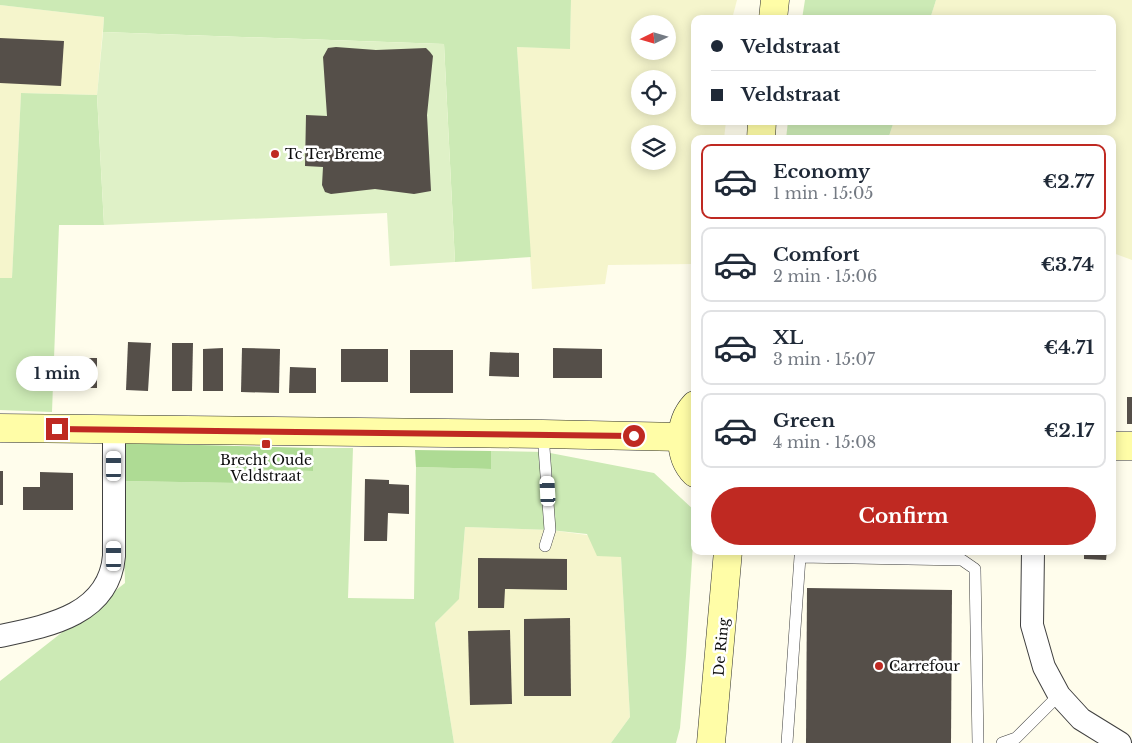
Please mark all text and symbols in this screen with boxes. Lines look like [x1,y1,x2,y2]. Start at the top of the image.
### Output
north arrow [631,15,676,60]
map controls [631,15,676,170]
text: Veldstraat [741,35,840,58]
button: locate [631,70,676,115]
text: Veldstraat [741,83,840,106]
button: layers [631,125,676,170]
place label: Tc Ter Breme [285,145,382,163]
marker: Tc Ter Breme [269,148,281,160]
icon: car [713,159,758,204]
text: Economy [773,160,870,183]
text: €2.77 [1043,170,1094,193]
text: 1 min · 15:05 [773,183,873,203]
icon: car [713,242,758,287]
text: Comfort [773,243,860,266]
text: €3.74 [1041,253,1094,276]
text: 2 min · 15:06 [773,266,877,286]
icon: car [713,325,758,370]
text: XL [773,326,803,349]
text: €4.71 [1044,336,1094,359]
text: 3 min · 15:07 [773,349,875,369]
callout: 1 min [16,356,98,392]
text: 1 min [34,363,80,383]
icon: car [713,408,758,453]
text: Green [773,409,835,432]
route end [46,418,68,440]
text: €2.17 [1044,419,1094,442]
route start [623,425,645,447]
text: 4 min · 15:08 [773,432,876,452]
marker: Brecht Oude Veldstraat [260,438,272,450]
car [106,451,121,481]
place label: Brecht Oude Veldstraat [220,451,312,485]
car [539,476,556,506]
button: Confirm [711,487,1096,545]
car [106,541,121,571]
street label: De Ring [709,617,733,677]
place label: Carrefour [889,657,960,675]
marker: Carrefour [873,660,885,672]

